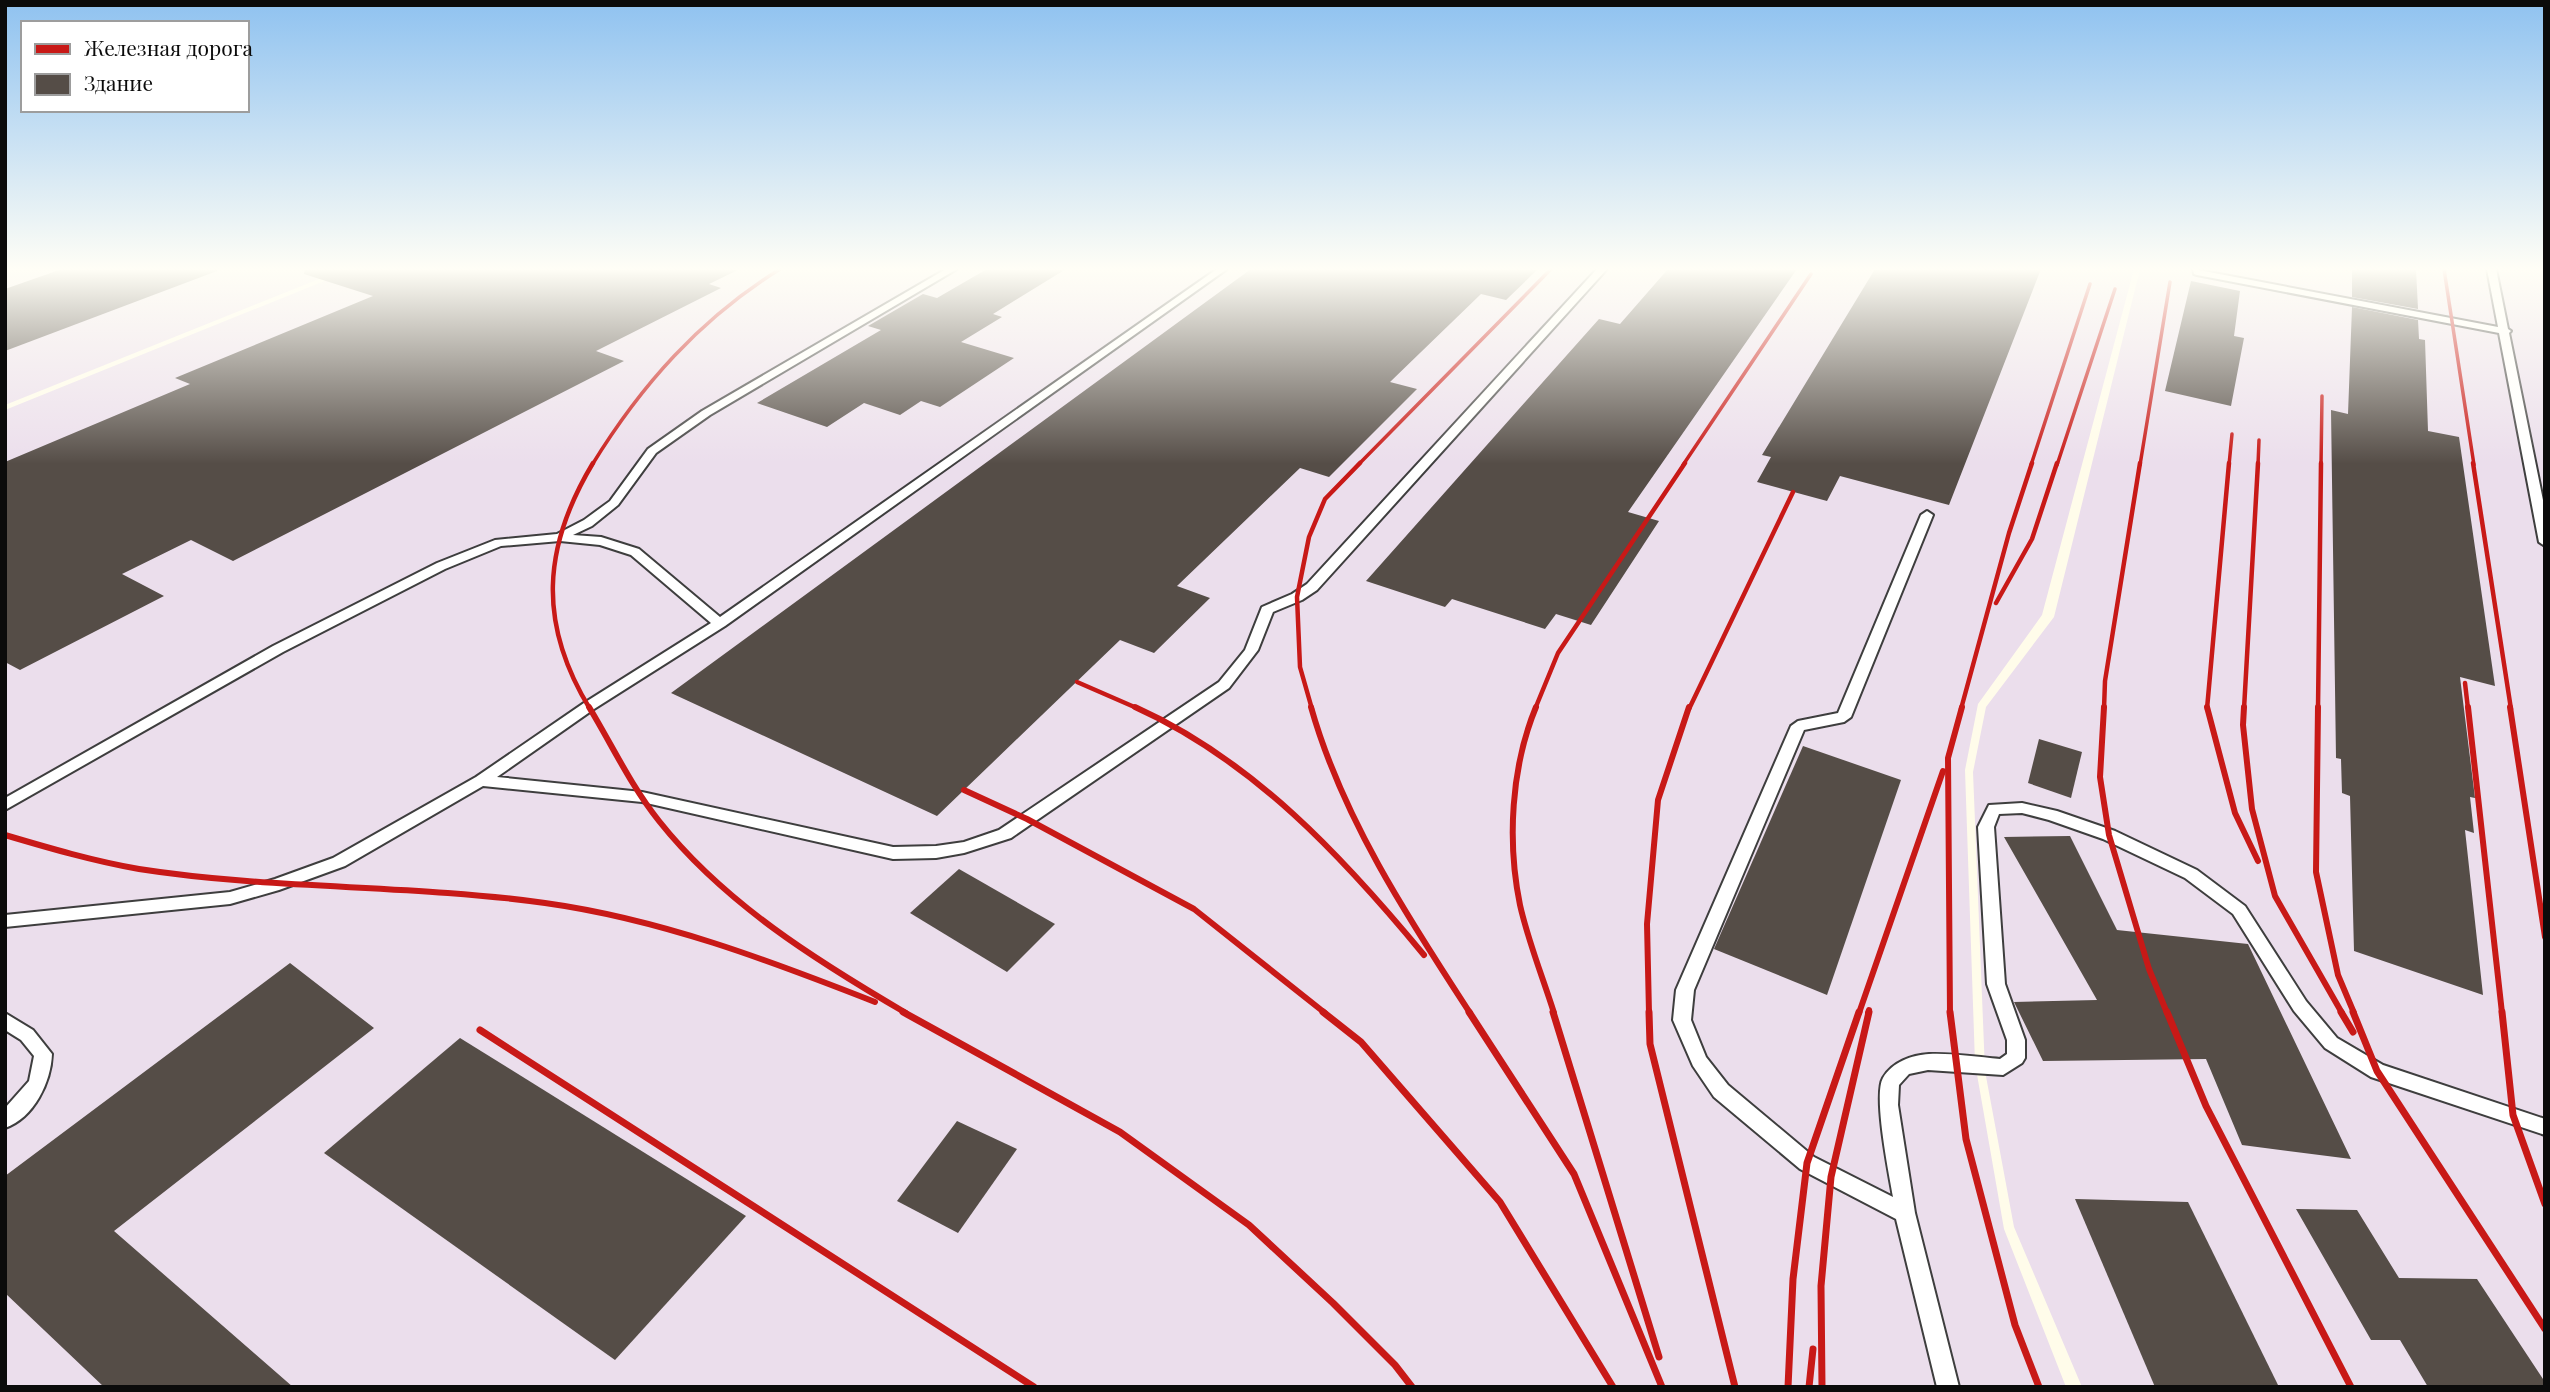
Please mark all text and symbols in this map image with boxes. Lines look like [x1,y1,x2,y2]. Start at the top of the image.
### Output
legend [21,21,248,112]
text: Железная дорога [84,33,253,61]
text: Здание [84,68,153,96]

